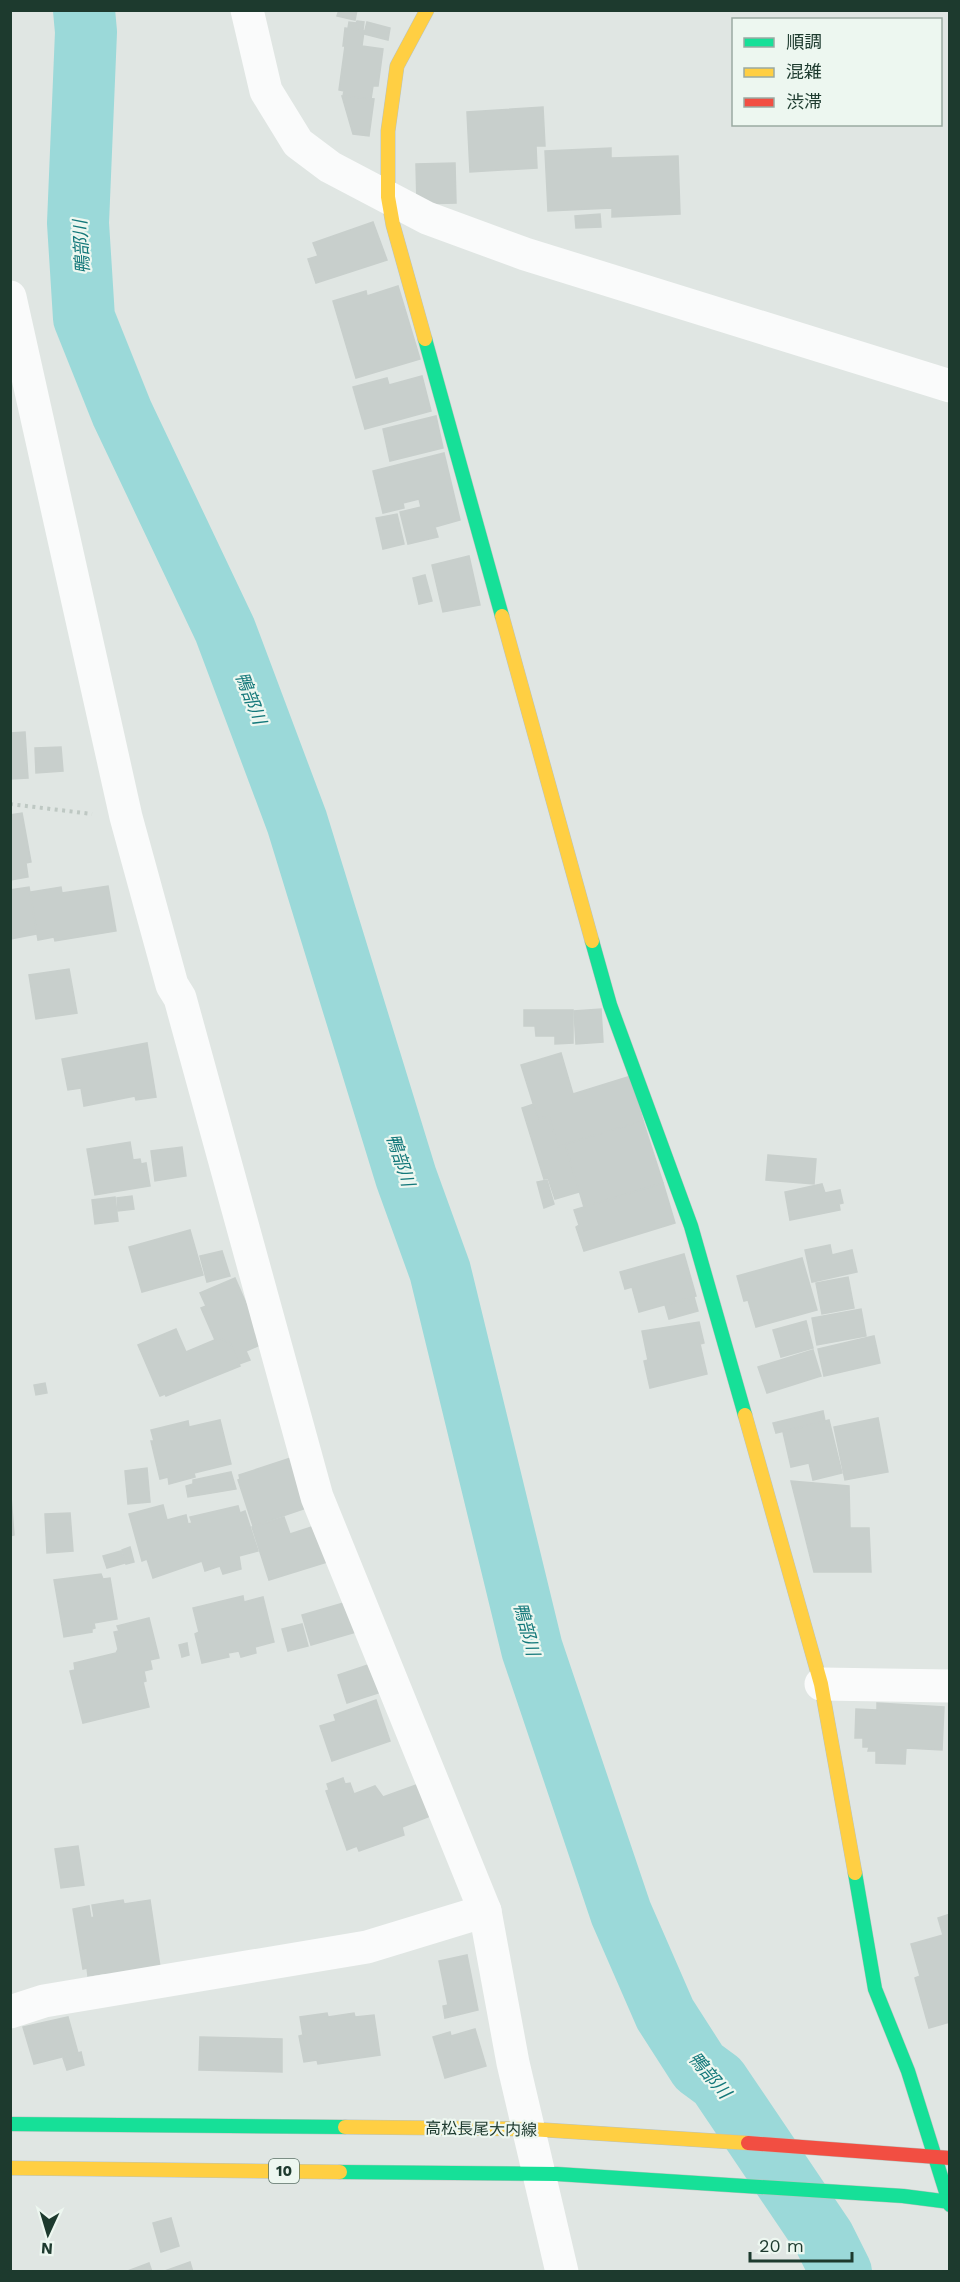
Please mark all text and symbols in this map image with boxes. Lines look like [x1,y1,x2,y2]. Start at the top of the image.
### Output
legend [732,18,942,126]
text: 順調 [786,31,822,52]
text: 混雑 [786,61,822,82]
text: 渋滞 [786,91,822,112]
water label: 鴨部川 [69,217,93,275]
water label: 鴨部川 [232,669,271,729]
water label: 鴨部川 [383,1131,420,1191]
water label: 鴨部川 [510,1600,545,1660]
water label: 鴨部川 [685,2048,737,2104]
street label: 高松長尾大内線 [425,2119,537,2139]
road number: 10 [269,2159,299,2183]
north arrow [18,2204,78,2264]
scale bar [750,2225,852,2263]
text: 20 m [759,2235,804,2256]
text: N [40,2239,54,2258]

